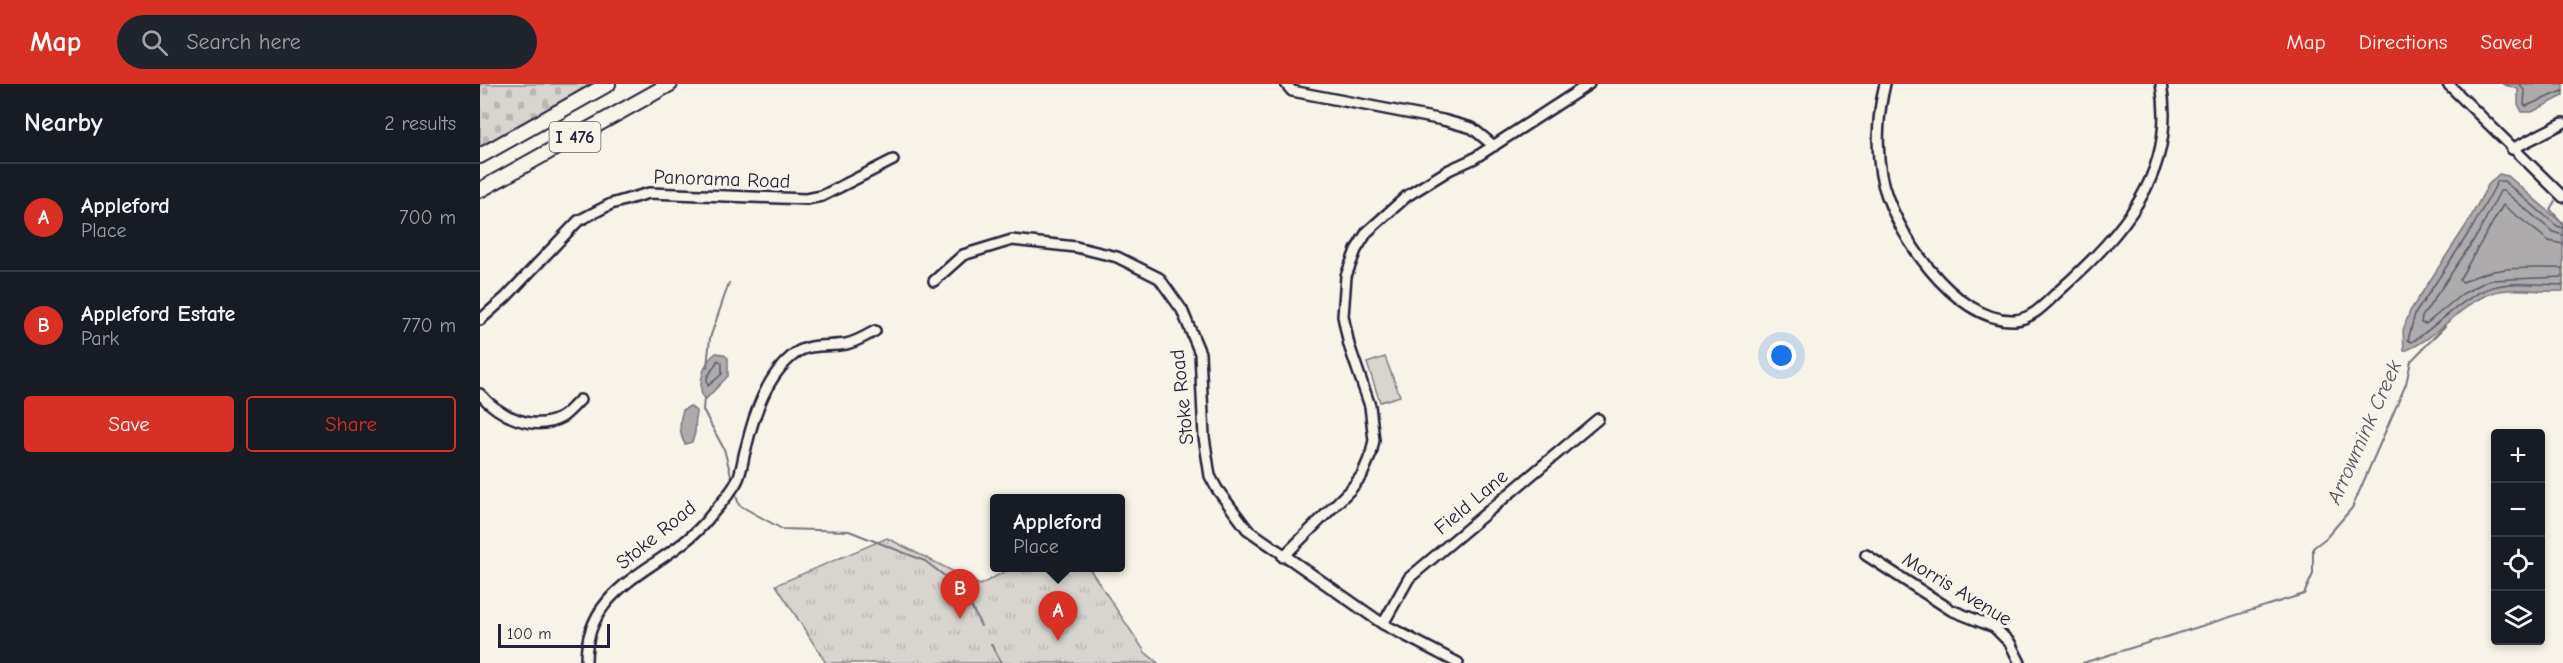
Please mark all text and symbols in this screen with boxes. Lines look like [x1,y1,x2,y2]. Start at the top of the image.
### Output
search box [117,15,537,69]
text: Map [30,26,81,58]
icon: search [138,26,171,59]
text: Search here [186,29,301,55]
text: Map [2286,30,2326,54]
text: Directions [2359,30,2448,54]
text: Saved [2481,30,2533,54]
text: Nearby [24,108,103,138]
text: 2 results [384,112,456,135]
road number: I 476 [550,122,601,152]
street label: Panorama Road [653,165,791,193]
text: Appleford [81,193,170,219]
text: A [38,206,49,229]
text: 700 m [399,206,456,229]
text: Place [81,219,127,242]
text: Appleford Estate [81,301,235,327]
text: B [37,314,50,337]
text: 770 m [402,314,456,337]
text: Park [81,327,119,350]
your location [1767,341,1796,370]
street label: Stoke Road [1166,348,1198,446]
water label: Arrowmink Creek [2321,356,2407,508]
button: Save [24,396,234,452]
button: Share [246,396,456,452]
map controls [2491,429,2545,645]
button: + [2491,429,2545,483]
street label: Field Lane [1430,465,1512,539]
button: − [2491,483,2545,537]
popup [990,494,1125,572]
street label: Stoke Road [611,496,701,574]
text: Appleford [1013,509,1102,535]
text: Place [1013,535,1059,558]
button: locate [2491,537,2545,591]
street label: Morris Avenue [1898,547,2016,631]
pin: B [940,570,980,619]
button: layers [2491,591,2545,645]
pin: A [1038,592,1078,641]
scale bar [498,621,610,648]
text: 100 m [507,625,551,643]

